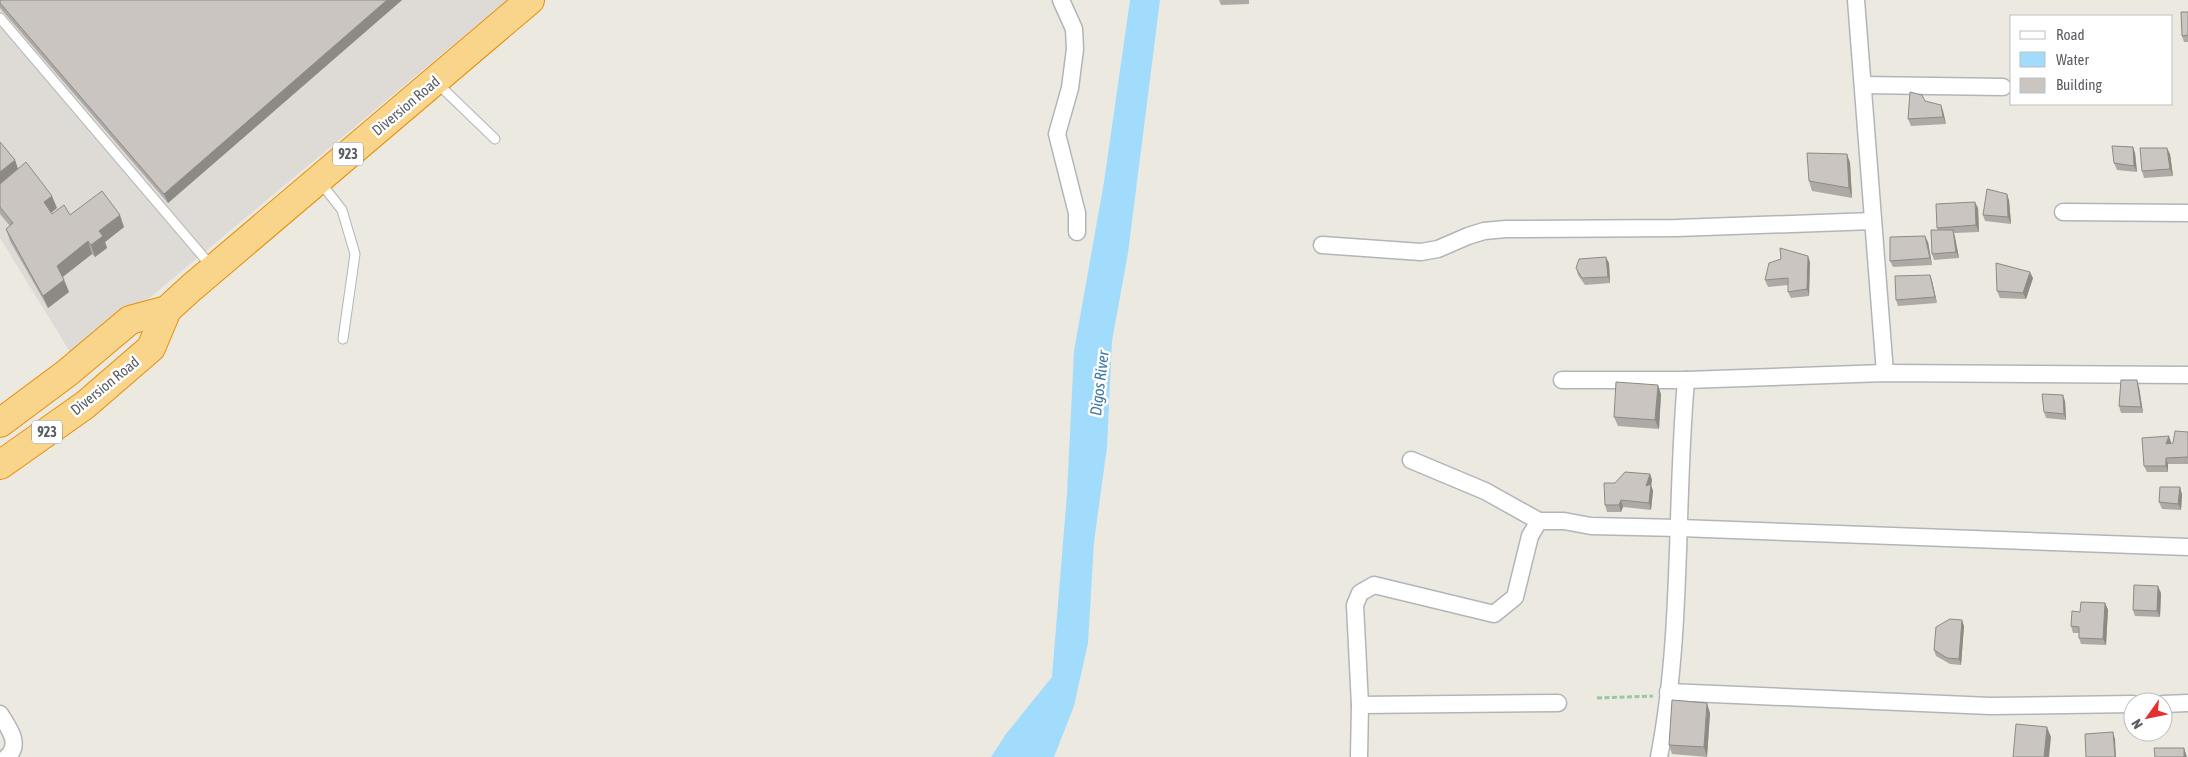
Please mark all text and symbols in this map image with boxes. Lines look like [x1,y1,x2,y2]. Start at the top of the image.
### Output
legend [2010,15,2173,105]
text: Road [2056,26,2085,43]
text: Water [2056,51,2089,68]
street label: Diversion Road [368,72,443,139]
text: Building [2056,76,2102,93]
road number: 923 [333,142,363,166]
water label: Digos River [1086,348,1113,417]
street label: Diversion Road [67,353,142,418]
road number: 923 [32,421,62,444]
north arrow [2123,692,2173,742]
text: N [2128,716,2146,732]

